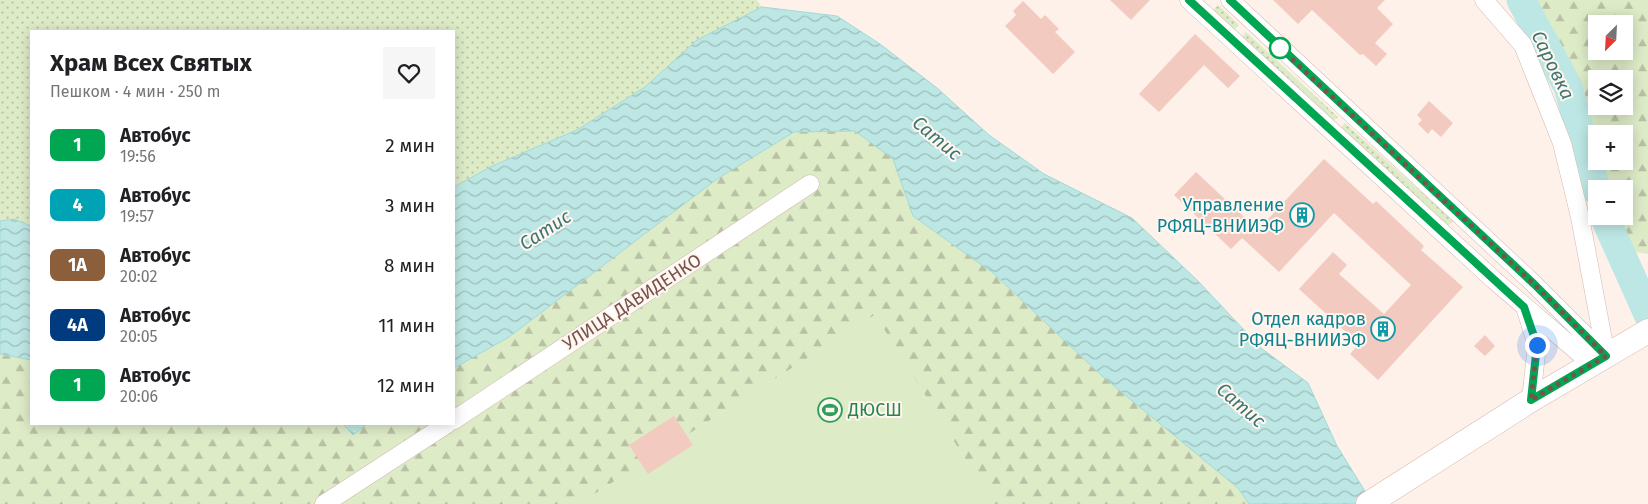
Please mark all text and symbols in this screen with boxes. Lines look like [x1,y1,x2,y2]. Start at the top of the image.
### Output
north arrow [1588,15,1632,60]
map controls [1588,15,1633,225]
water label: Саровка [1526,27,1580,103]
unlabelled marker [1269,37,1291,59]
button: heart [383,47,435,99]
text: Храм Всех Святых [50,49,252,77]
button: layers [1588,70,1633,115]
text: Пешком · 4 мин · 250 m [50,82,221,101]
water label: Сатис [908,111,966,165]
text: Автобус [120,124,191,147]
button: + [1588,125,1633,170]
text: 1 [73,134,82,156]
text: 2 мин [385,134,435,157]
text: 19:56 [120,147,156,166]
button: − [1588,180,1633,225]
text: Автобус [120,184,191,207]
text: 4 [72,194,83,216]
text: 3 мин [385,194,435,217]
place label: Управление РФЯЦ-ВНИИЭФ [1157,194,1284,237]
building icon: Управление РФЯЦ-ВНИИЭФ [1289,202,1315,228]
water label: Сатис [515,205,575,255]
text: 19:57 [120,207,154,226]
text: Автобус [120,244,191,267]
street label: УЛИЦА ДАВИДЕНКО [559,249,705,355]
text: 1А [68,254,87,276]
text: 8 мин [384,254,435,277]
text: 20:02 [120,267,157,286]
text: Автобус [120,304,191,327]
place label: Отдел кадров РФЯЦ-ВНИИЭФ [1239,308,1366,351]
text: 4А [67,314,88,336]
text: 11 мин [378,314,435,337]
building icon: Отдел кадров РФЯЦ-ВНИИЭФ [1370,316,1396,342]
text: 20:05 [120,327,158,346]
your location [1525,333,1550,358]
text: Автобус [120,364,191,387]
text: 1 [73,374,82,396]
text: 12 мин [377,374,435,397]
water label: Сатис [1212,378,1270,432]
text: 20:06 [120,387,158,406]
sports icon: ДЮСШ [817,397,843,423]
place label: ДЮСШ [847,399,902,421]

